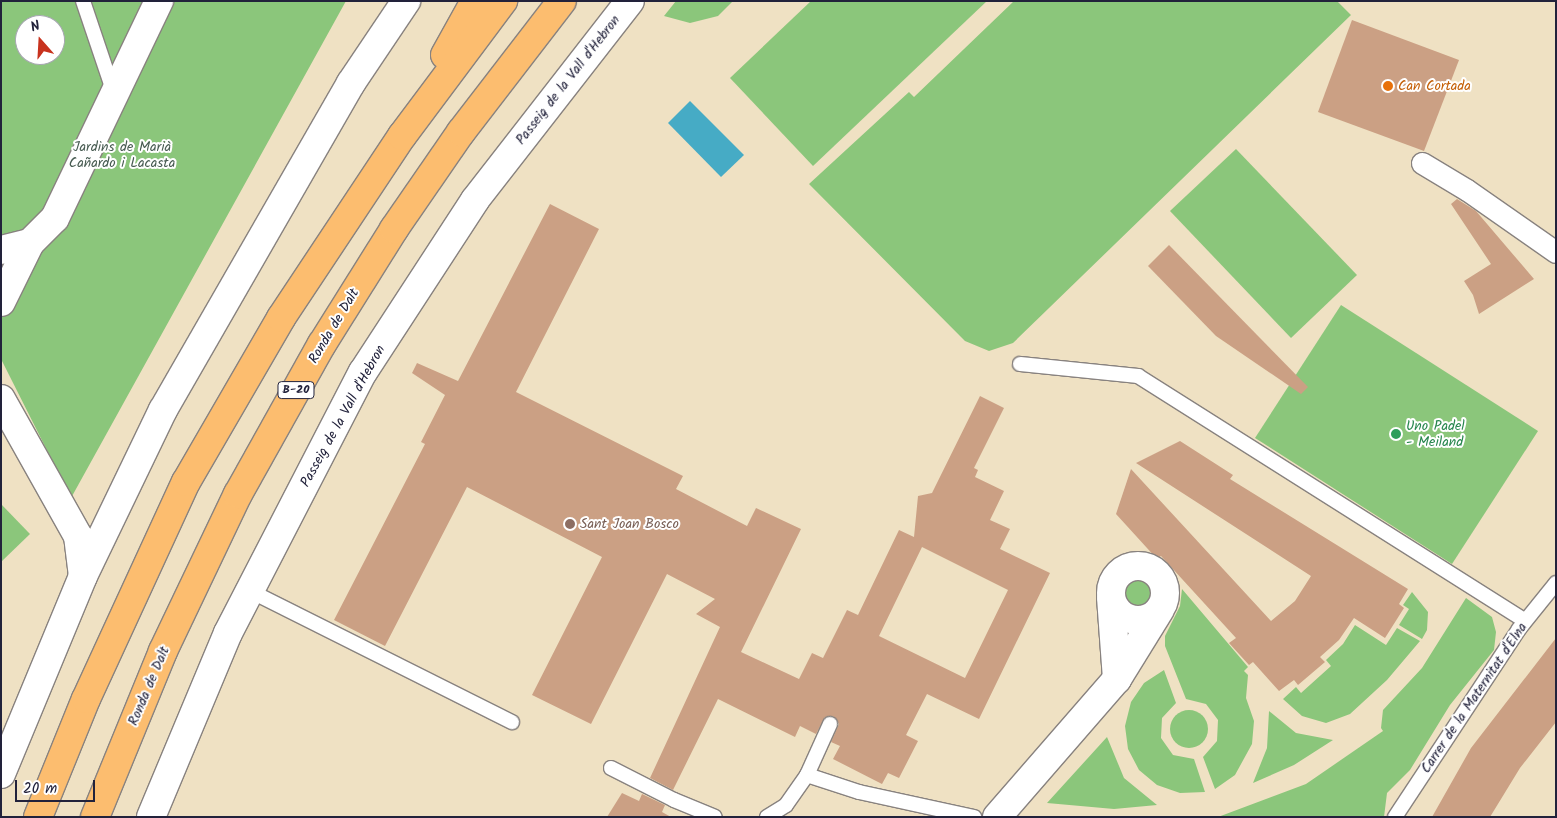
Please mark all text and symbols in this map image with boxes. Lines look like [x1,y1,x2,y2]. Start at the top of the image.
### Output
street label: Passeig de la Vall d'Hebron [512,12,624,148]
north arrow [15,15,65,65]
text: N [28,15,43,39]
place label: Can Cortada [1398,78,1471,94]
marker: Can Cortada [1382,80,1394,92]
park label: Jardins de Marià Cañardo i Lacasta [69,139,175,172]
street label: Ronda de Dalt [305,285,363,367]
street label: Passeig de la Vall d'Hebron [297,342,389,490]
road number: B-20 [277,380,315,400]
place label: Uno Padel - Meiland [1406,418,1465,451]
marker: Uno Padel - Meiland [1390,428,1402,440]
place label: Sant Joan Bosco [580,516,679,532]
marker: Sant Joan Bosco [564,518,576,530]
street label: Carrer de la Maternitat d'Elna [1417,620,1531,776]
street label: Ronda de Dalt [125,644,173,728]
scale bar [18,770,98,802]
text: 20 m [23,777,57,801]

